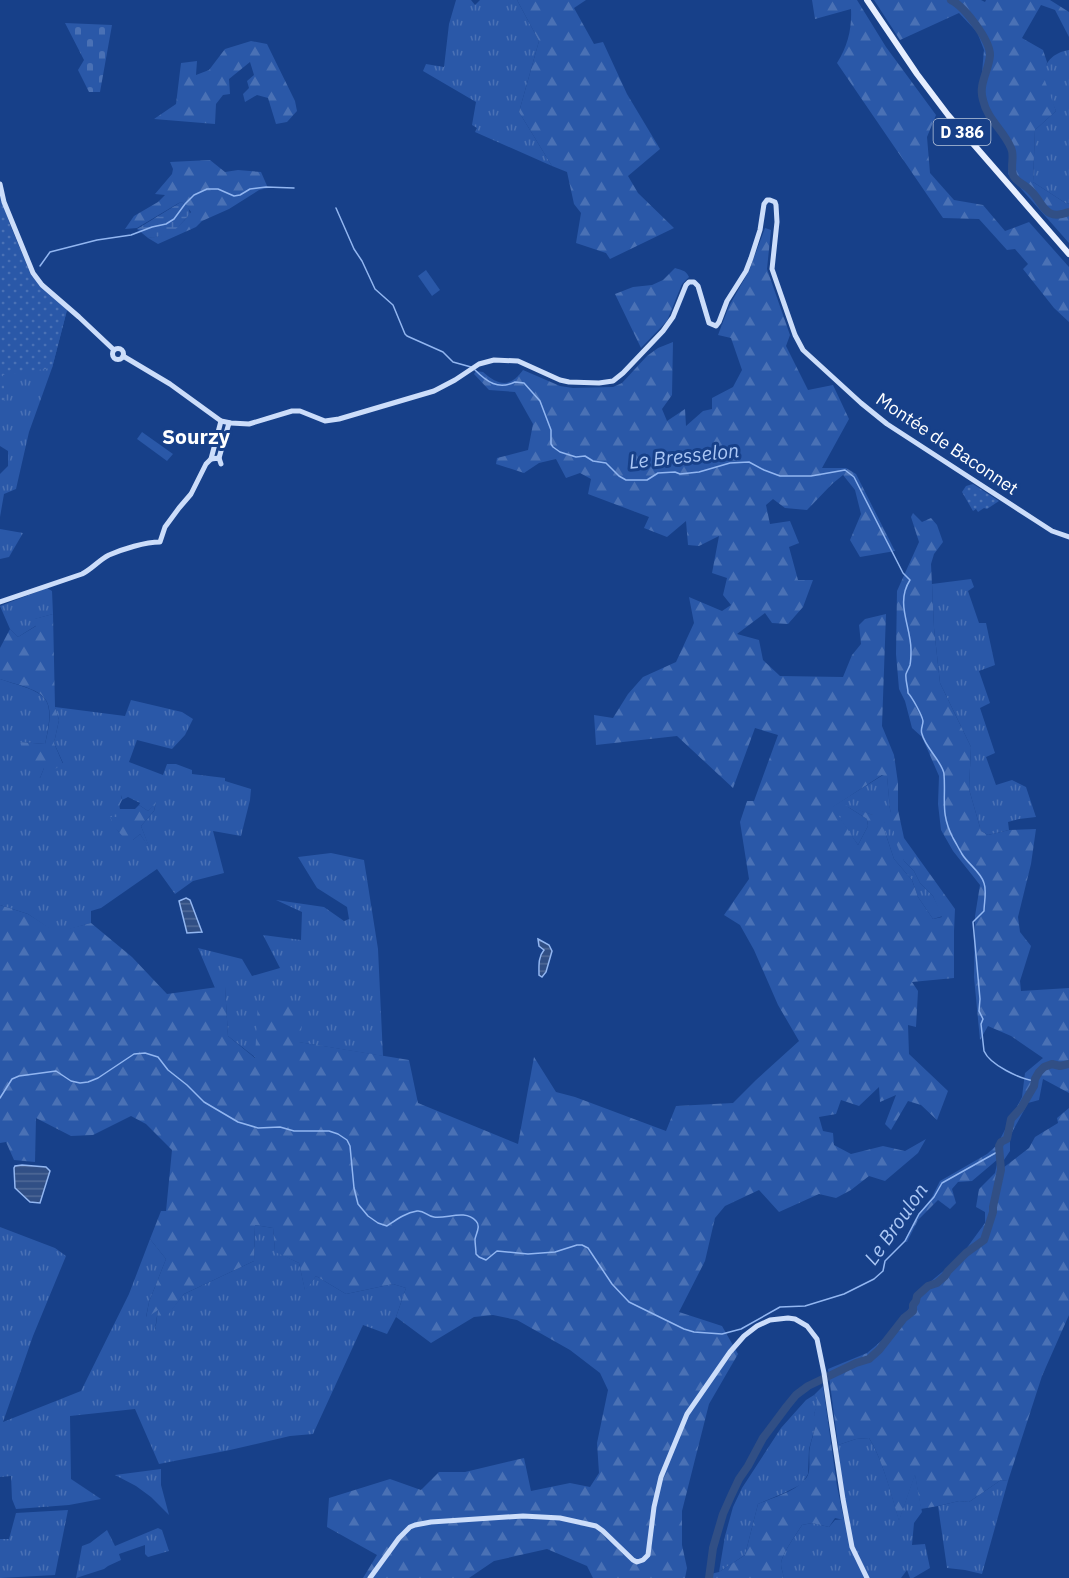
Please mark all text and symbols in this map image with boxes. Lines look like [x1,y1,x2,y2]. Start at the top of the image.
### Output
road number: D 386 [934,119,990,145]
street label: Montée de Baconnet [872,387,1023,500]
district label: Sourzy [162,422,231,450]
water label: Le Bresselon [627,436,740,475]
water label: Le Broulon [858,1178,934,1270]

